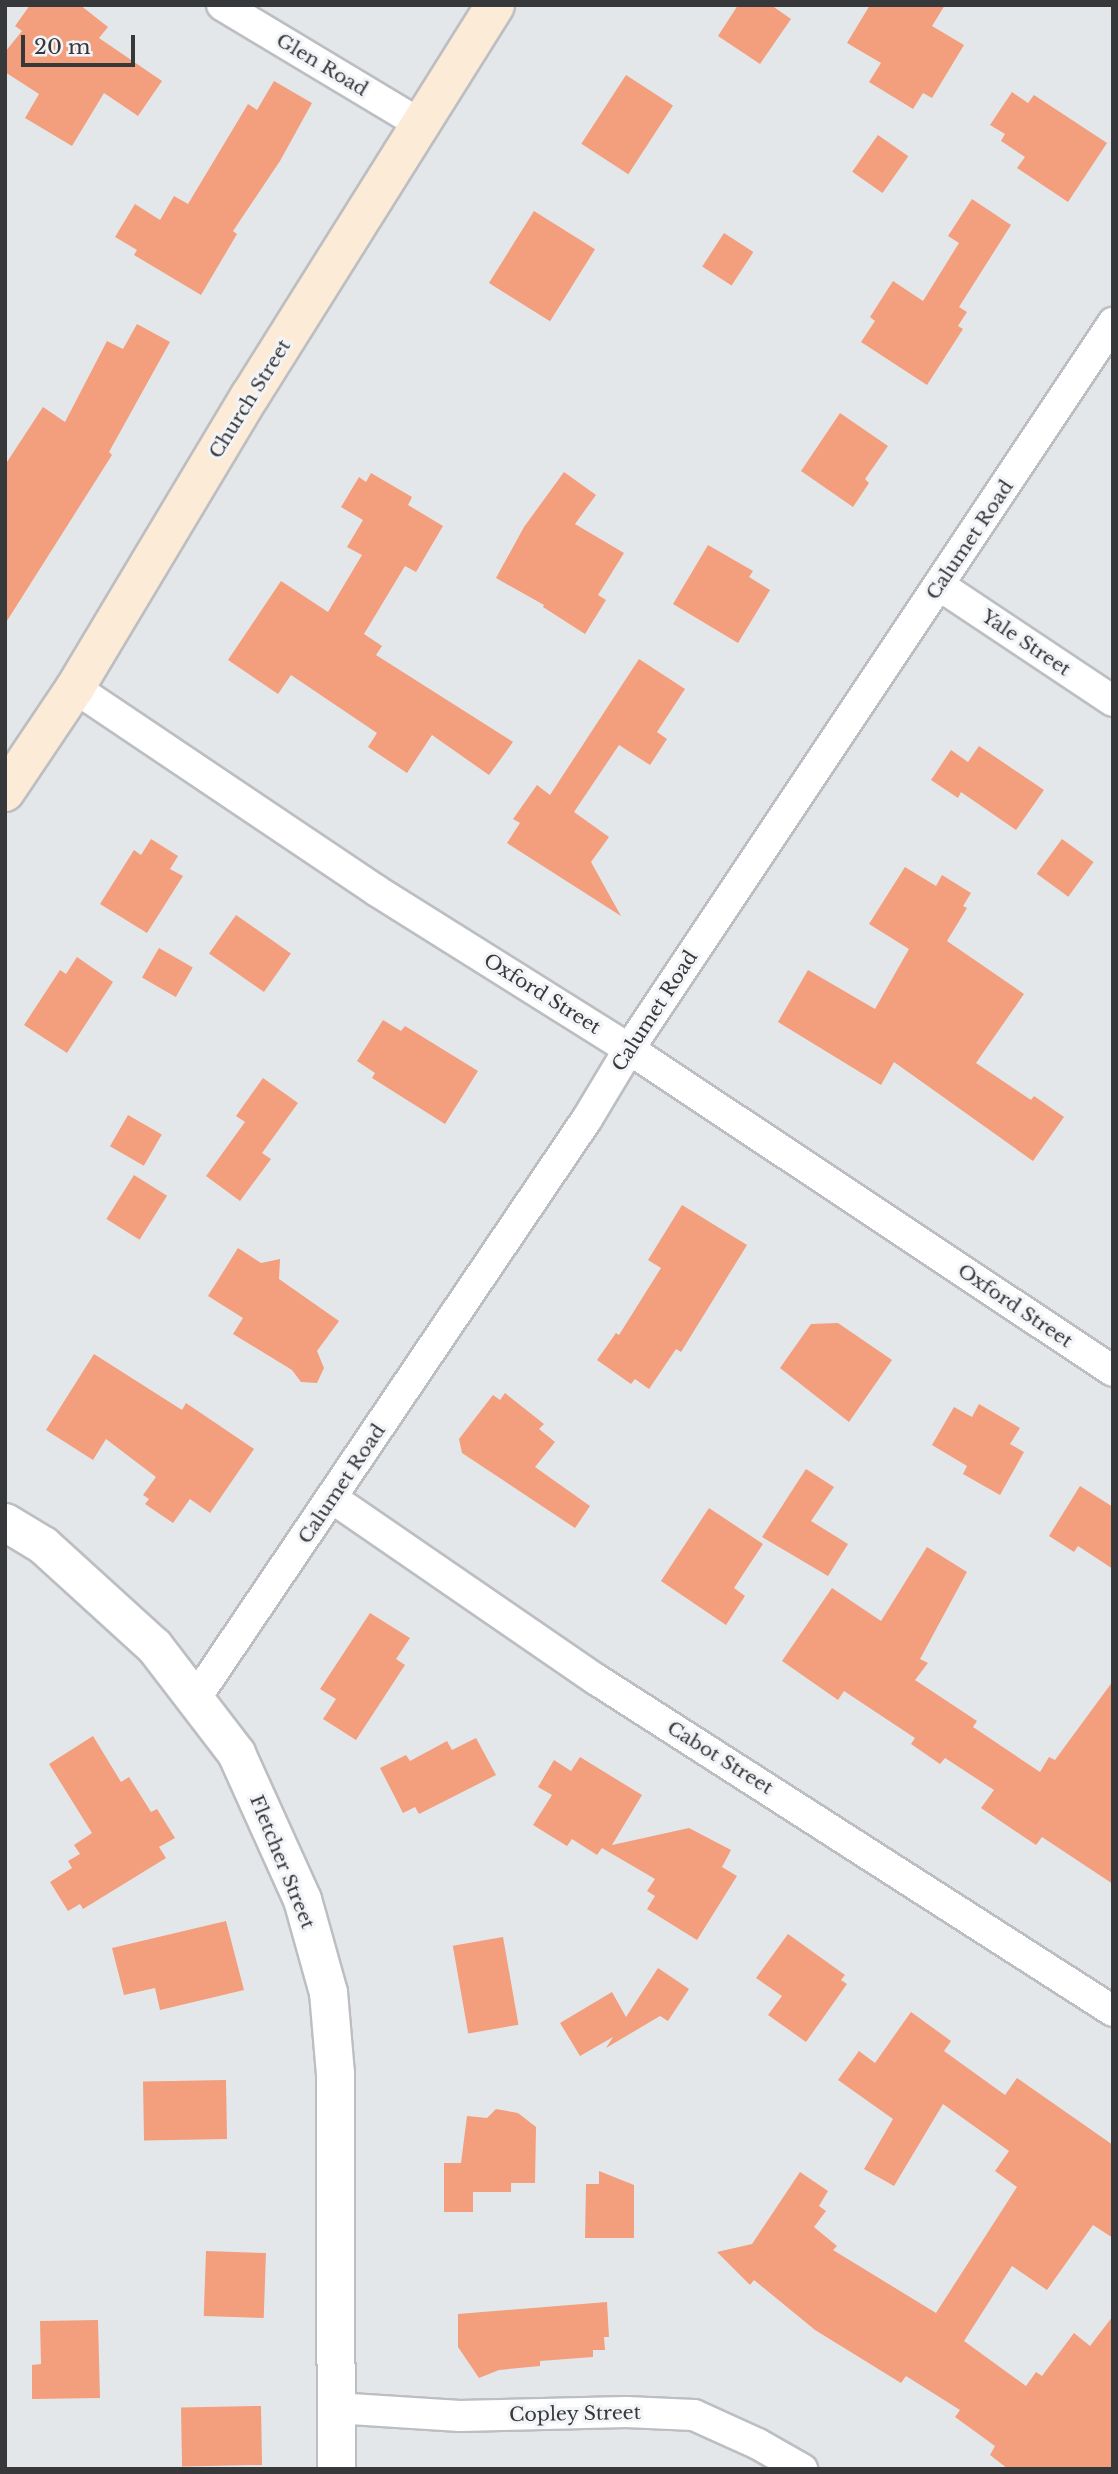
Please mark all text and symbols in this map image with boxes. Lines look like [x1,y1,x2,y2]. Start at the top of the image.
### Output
scale bar [24,21,138,65]
street label: Glen Road [272,29,372,101]
text: 20 m [34,34,91,60]
street label: Church Street [204,335,296,463]
street label: Calumet Road [922,476,1018,604]
street label: Yale Street [977,605,1075,681]
street label: Calumet Road [608,946,702,1076]
street label: Oxford Street [479,949,605,1039]
street label: Oxford Street [953,1259,1077,1353]
street label: Calumet Road [294,1420,390,1548]
street label: Cabot Street [663,1716,777,1800]
street label: Fletcher Street [245,1792,319,1932]
street label: Copley Street [509,2401,641,2427]

